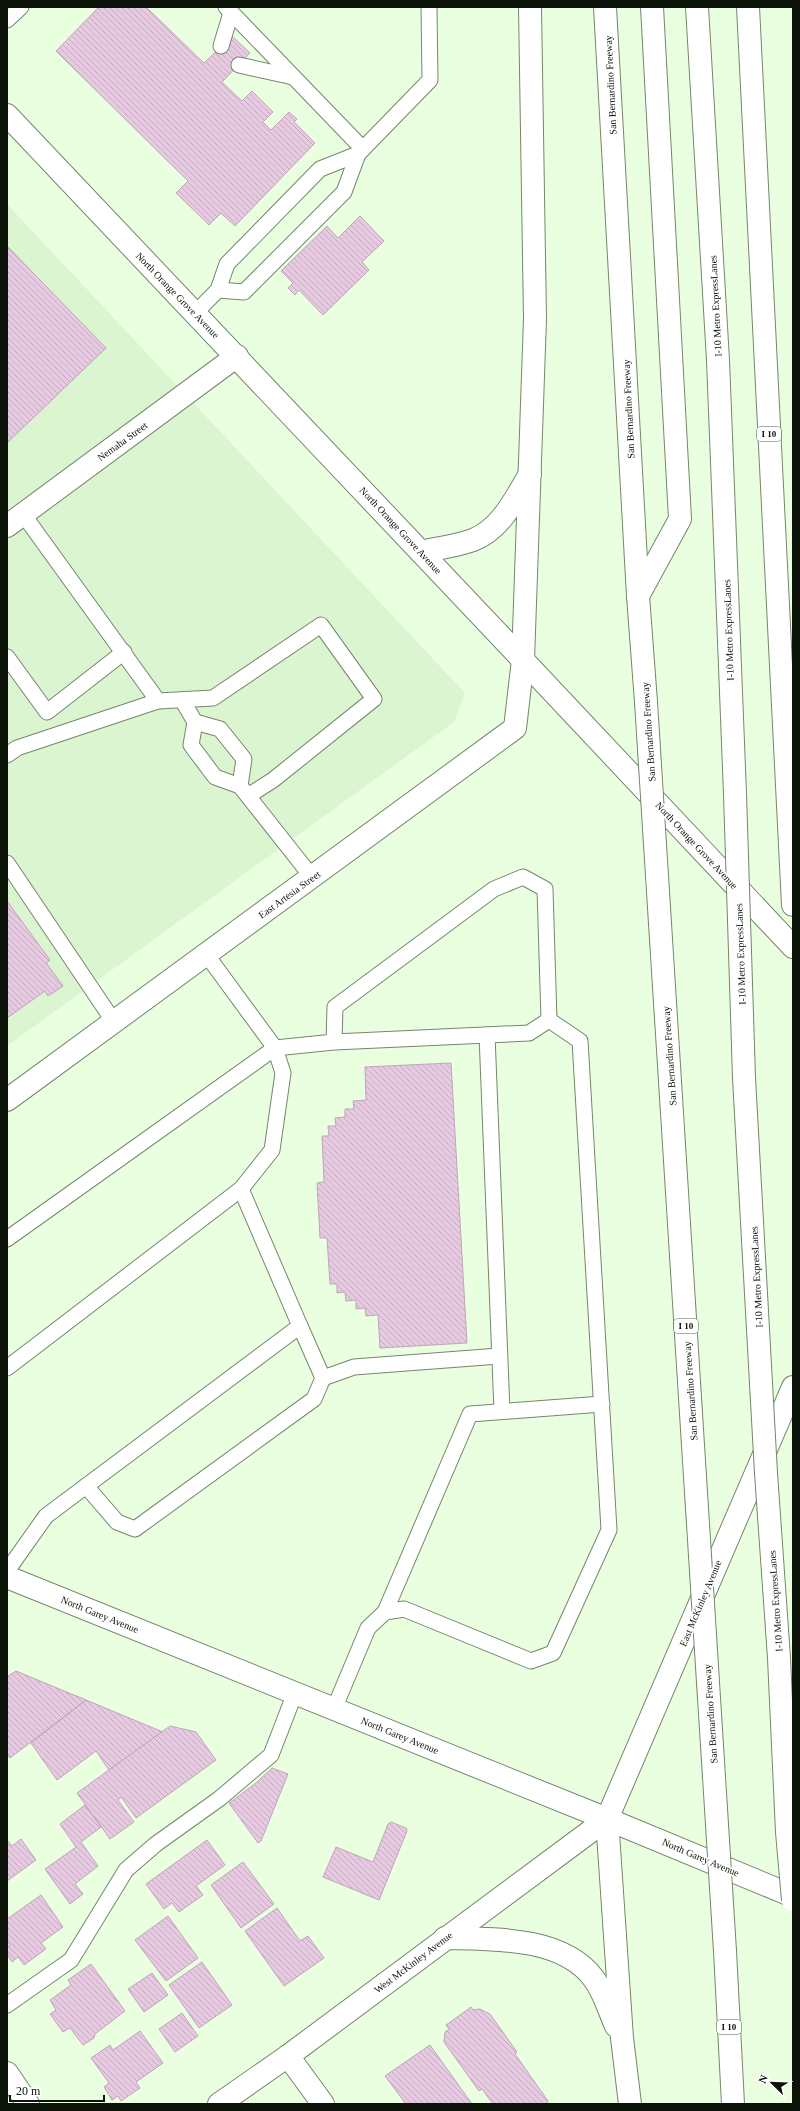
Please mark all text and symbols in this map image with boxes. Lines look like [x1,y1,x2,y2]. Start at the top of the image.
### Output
street label: San Bernardino Freeway [602,35,619,135]
street label: North Orange Grove Avenue [134,250,222,341]
street label: I-10 Metro ExpressLanes [707,255,724,357]
street label: San Bernardino Freeway [620,359,637,459]
street label: Nemaha Street [95,419,150,463]
road number: I 10 [757,427,781,441]
street label: North Orange Grove Avenue [357,485,444,577]
street label: I-10 Metro ExpressLanes [721,579,736,681]
street label: San Bernardino Freeway [640,682,657,782]
street label: North Orange Grove Avenue [653,800,740,892]
street label: East Artesia Street [256,868,323,921]
street label: I-10 Metro ExpressLanes [733,903,748,1005]
street label: San Bernardino Freeway [661,1006,678,1106]
street label: I-10 Metro ExpressLanes [748,1226,765,1328]
road number: I 10 [674,1319,698,1333]
street label: San Bernardino Freeway [682,1341,699,1441]
street label: I-10 Metro ExpressLanes [766,1550,785,1652]
street label: East McKinley Avenue [677,1558,724,1648]
street label: North Garey Avenue [59,1594,141,1635]
street label: San Bernardino Freeway [702,1664,719,1764]
street label: North Garey Avenue [359,1715,441,1756]
street label: North Garey Avenue [661,1836,741,1879]
street label: West McKinley Avenue [372,1929,455,1995]
road number: I 10 [717,2020,741,2034]
north arrow [752,2063,792,2103]
text: N [756,2073,770,2085]
scale bar [10,2077,104,2103]
text: 20 m [16,2084,41,2098]

